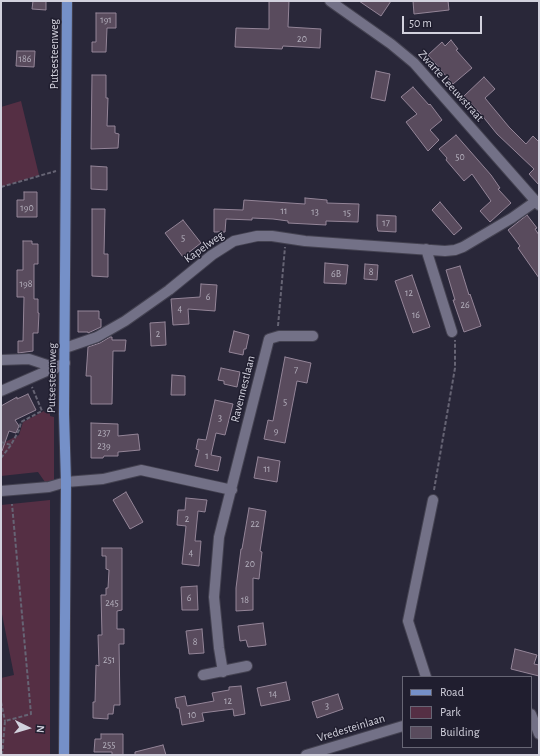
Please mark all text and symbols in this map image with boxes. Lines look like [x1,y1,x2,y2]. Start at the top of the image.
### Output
scale bar [404,8,484,34]
house number: 191 [100,14,112,26]
text: 50 m [409,17,432,29]
street label: Putsesteenweg [47,19,61,89]
house number: 20 [297,33,307,45]
street label: Zwarte Leeuwstraat [415,47,487,125]
house number: 186 [19,53,31,65]
house number: 50 [455,151,465,163]
house number: 190 [20,202,34,214]
house number: 11 [281,205,287,217]
house number: 13 [311,206,319,218]
house number: 15 [343,207,351,219]
house number: 17 [382,217,390,229]
street label: Kapelweg [181,228,227,266]
house number: 5 [181,232,185,244]
house number: 8 [369,266,373,278]
house number: 6B [331,268,341,280]
house number: 198 [20,278,32,290]
house number: 12 [405,287,413,299]
house number: 6 [206,291,210,303]
house number: 26 [460,299,470,311]
house number: 4 [178,303,182,315]
house number: 16 [412,309,420,321]
house number: 2 [156,328,160,340]
street label: Putsesteenweg [44,343,60,413]
street label: Ravennestlaan [228,354,258,424]
house number: 7 [294,364,298,376]
house number: 5 [283,396,287,408]
house number: 3 [218,412,222,424]
house number: 9 [274,425,278,437]
house number: 237 [98,427,110,439]
house number: 239 [97,440,111,452]
house number: 1 [205,450,209,462]
house number: 11 [264,463,270,475]
house number: 2 [185,513,189,525]
house number: 22 [250,518,260,530]
house number: 4 [189,547,193,559]
house number: 20 [245,558,255,570]
house number: 6 [187,592,191,604]
house number: 18 [241,594,249,606]
house number: 245 [105,597,119,609]
house number: 8 [193,636,197,648]
house number: 251 [103,654,115,666]
legend [402,676,532,748]
text: Road [440,686,464,698]
house number: 14 [269,688,277,700]
house number: 12 [224,695,232,707]
house number: 3 [325,700,329,712]
text: Park [440,706,461,718]
north arrow [8,708,48,748]
house number: 10 [188,709,196,721]
street label: Vredesteinlaan [315,711,387,745]
text: N [35,725,46,733]
text: Building [440,726,480,738]
house number: 255 [103,739,115,751]

